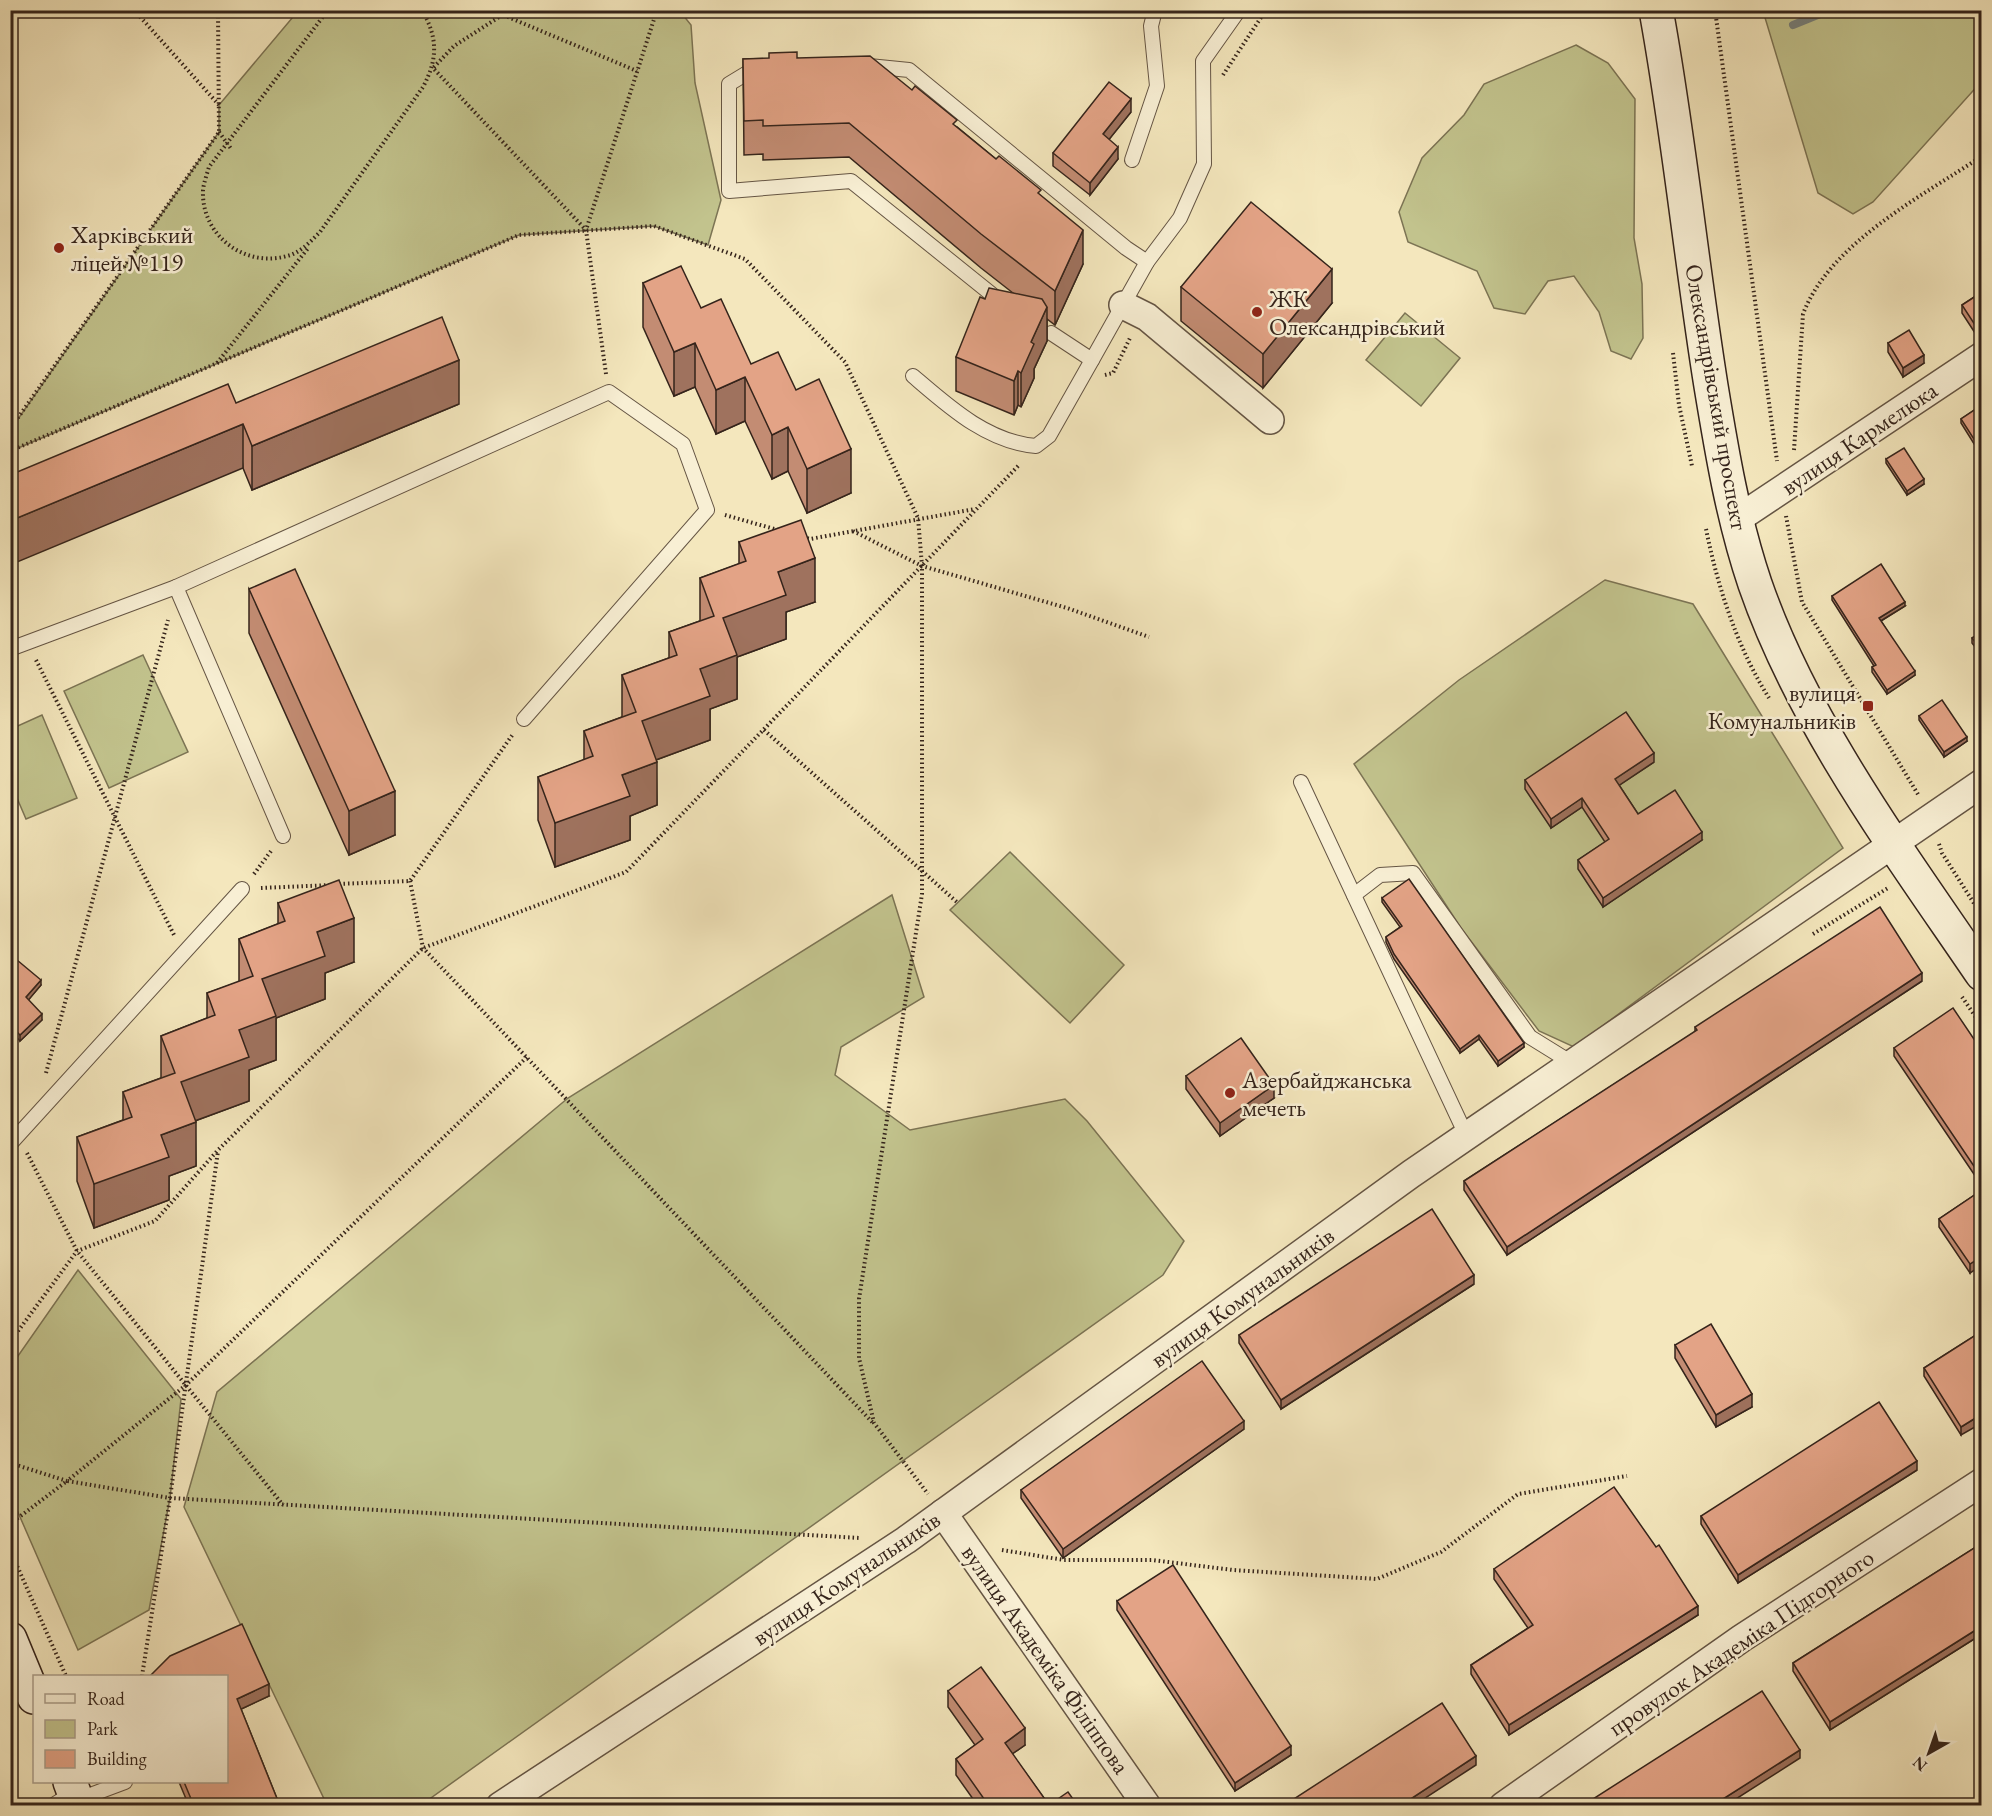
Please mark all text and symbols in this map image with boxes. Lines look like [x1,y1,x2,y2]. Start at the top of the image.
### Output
place label: Харківський ліцей №119 [70,219,193,278]
marker: Харківський ліцей №119 [52,241,66,255]
street label: Олександрівський проспект [1678,262,1756,533]
place label: ЖК Олександрівський [1268,283,1445,342]
marker: ЖК Олександрівський [1250,305,1264,319]
street label: вулиця Кармелюка [1775,374,1943,502]
place label: вулиця Комунальників [1708,677,1856,736]
marker: вулиця Комунальників [1861,699,1875,713]
place label: Азербайджанська мечеть [1241,1064,1412,1123]
marker: Азербайджанська мечеть [1223,1086,1237,1100]
street label: вулиця Комунальників [1144,1220,1340,1374]
street label: вулиця Комунальників [746,1504,946,1652]
street label: вулиця Академіка Філіппова [955,1538,1137,1780]
street label: провулок Академіка Підгорного [1602,1541,1880,1743]
legend [33,1675,228,1783]
text: Road [87,1687,126,1710]
text: Park [87,1717,118,1740]
north arrow [1899,1723,1959,1783]
text: Building [87,1747,147,1770]
text: N [1908,1752,1931,1776]

